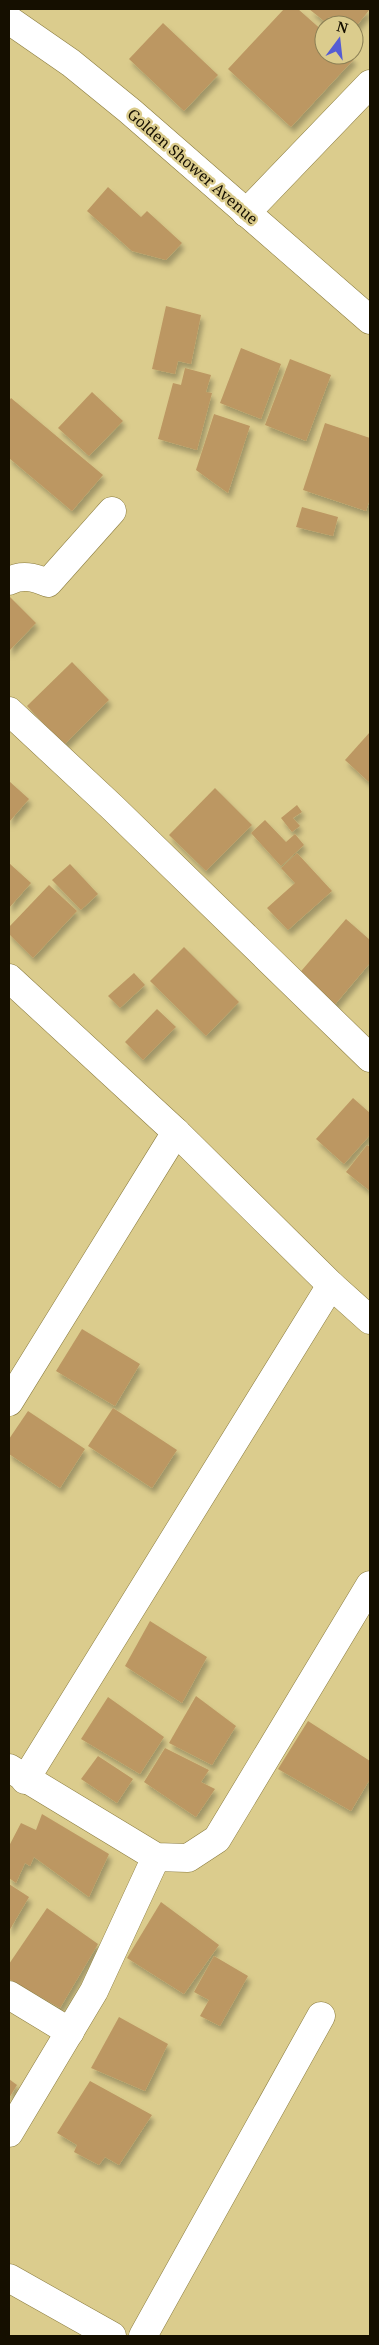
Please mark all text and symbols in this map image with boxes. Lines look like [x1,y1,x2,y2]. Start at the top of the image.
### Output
north arrow [314,15,364,65]
text: N [335,16,350,38]
street label: Golden Shower Avenue [124,104,262,228]

